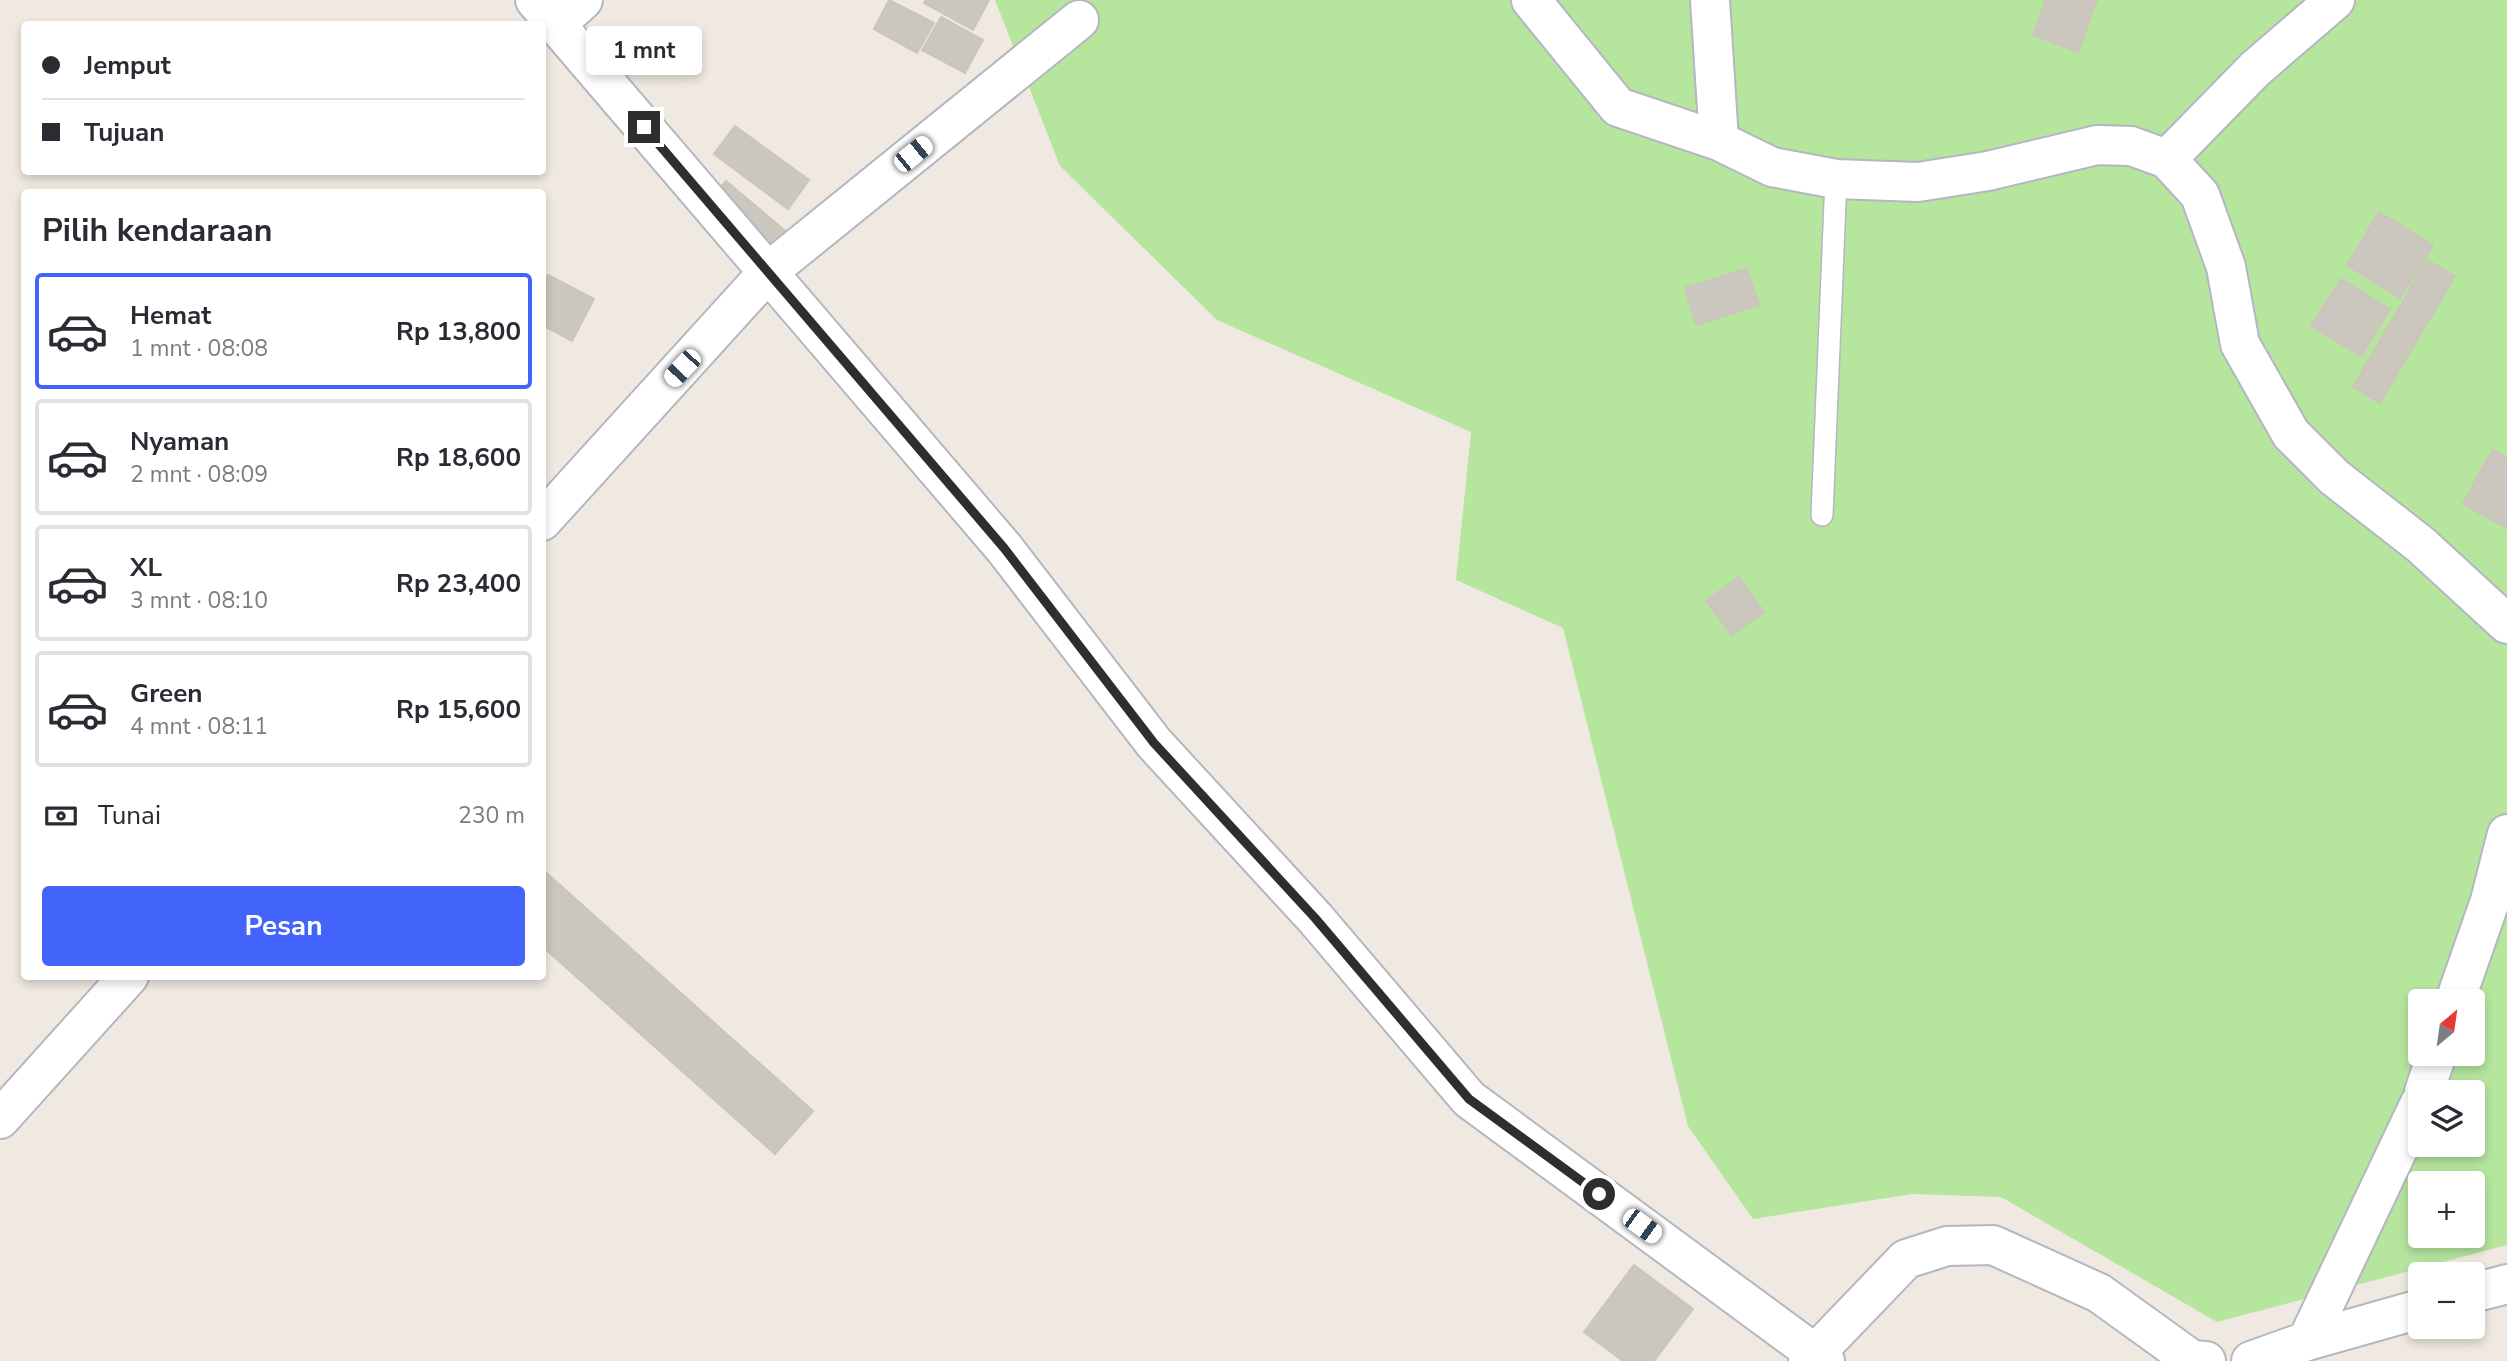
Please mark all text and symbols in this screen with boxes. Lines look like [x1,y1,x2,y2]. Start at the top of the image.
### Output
callout: 1 mnt [586,25,702,74]
text: 1 mnt [613,35,675,66]
text: Jemput [84,48,171,83]
route end [628,111,660,143]
text: Tujuan [84,115,164,150]
car [891,133,936,175]
text: Pilih kendaraan [42,209,272,252]
text: Hemat [130,298,211,333]
icon: car [46,300,109,363]
text: Rp 13,800 [396,314,521,349]
text: 1 mnt · 08:08 [130,333,268,364]
car [660,345,705,391]
text: Nyaman [130,424,229,459]
icon: car [46,426,109,489]
text: Rp 18,600 [396,440,521,475]
text: 2 mnt · 08:09 [130,459,268,490]
text: XL [130,550,162,585]
icon: car [46,552,109,615]
text: Rp 23,400 [396,566,521,601]
text: 3 mnt · 08:10 [130,585,268,616]
text: Green [130,676,203,711]
icon: car [46,678,109,741]
text: Rp 15,600 [396,692,521,727]
text: 4 mnt · 08:11 [130,711,268,742]
icon: cash [42,797,80,835]
text: Tunai [98,798,161,833]
text: 230 m [458,800,525,831]
button: Pesan [42,886,525,966]
north arrow [2408,989,2485,1066]
map controls [2408,989,2485,1339]
button: layers [2408,1080,2485,1157]
button: + [2408,1171,2485,1248]
route start [1583,1178,1615,1210]
car [1619,1205,1666,1247]
button: − [2408,1262,2485,1339]

